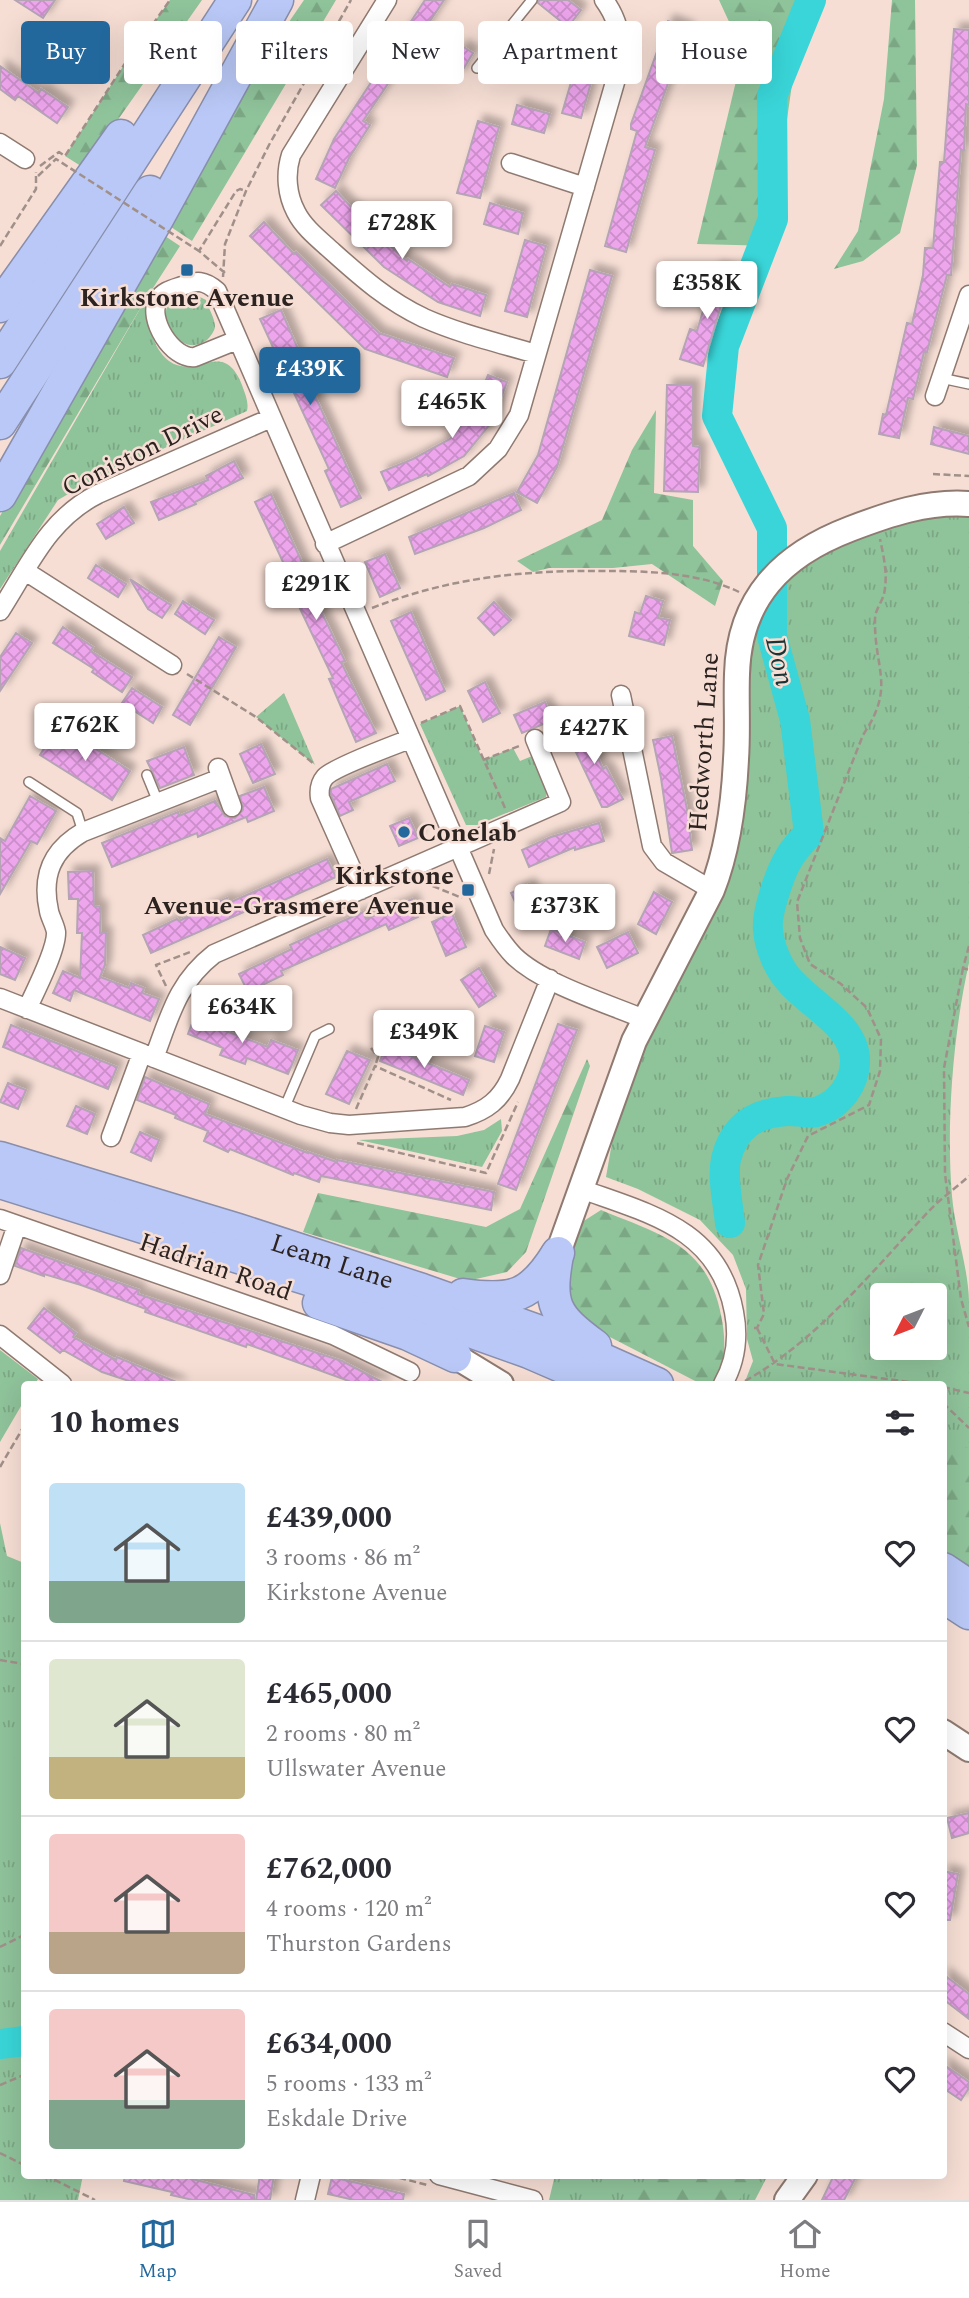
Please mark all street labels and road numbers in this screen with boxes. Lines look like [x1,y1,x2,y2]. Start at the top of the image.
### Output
street label: Coniston Drive [55,394,230,507]
street label: Hedworth Lane [678,651,730,833]
street label: Hadrian Road [134,1222,298,1312]
street label: Leam Lane [265,1223,399,1301]

